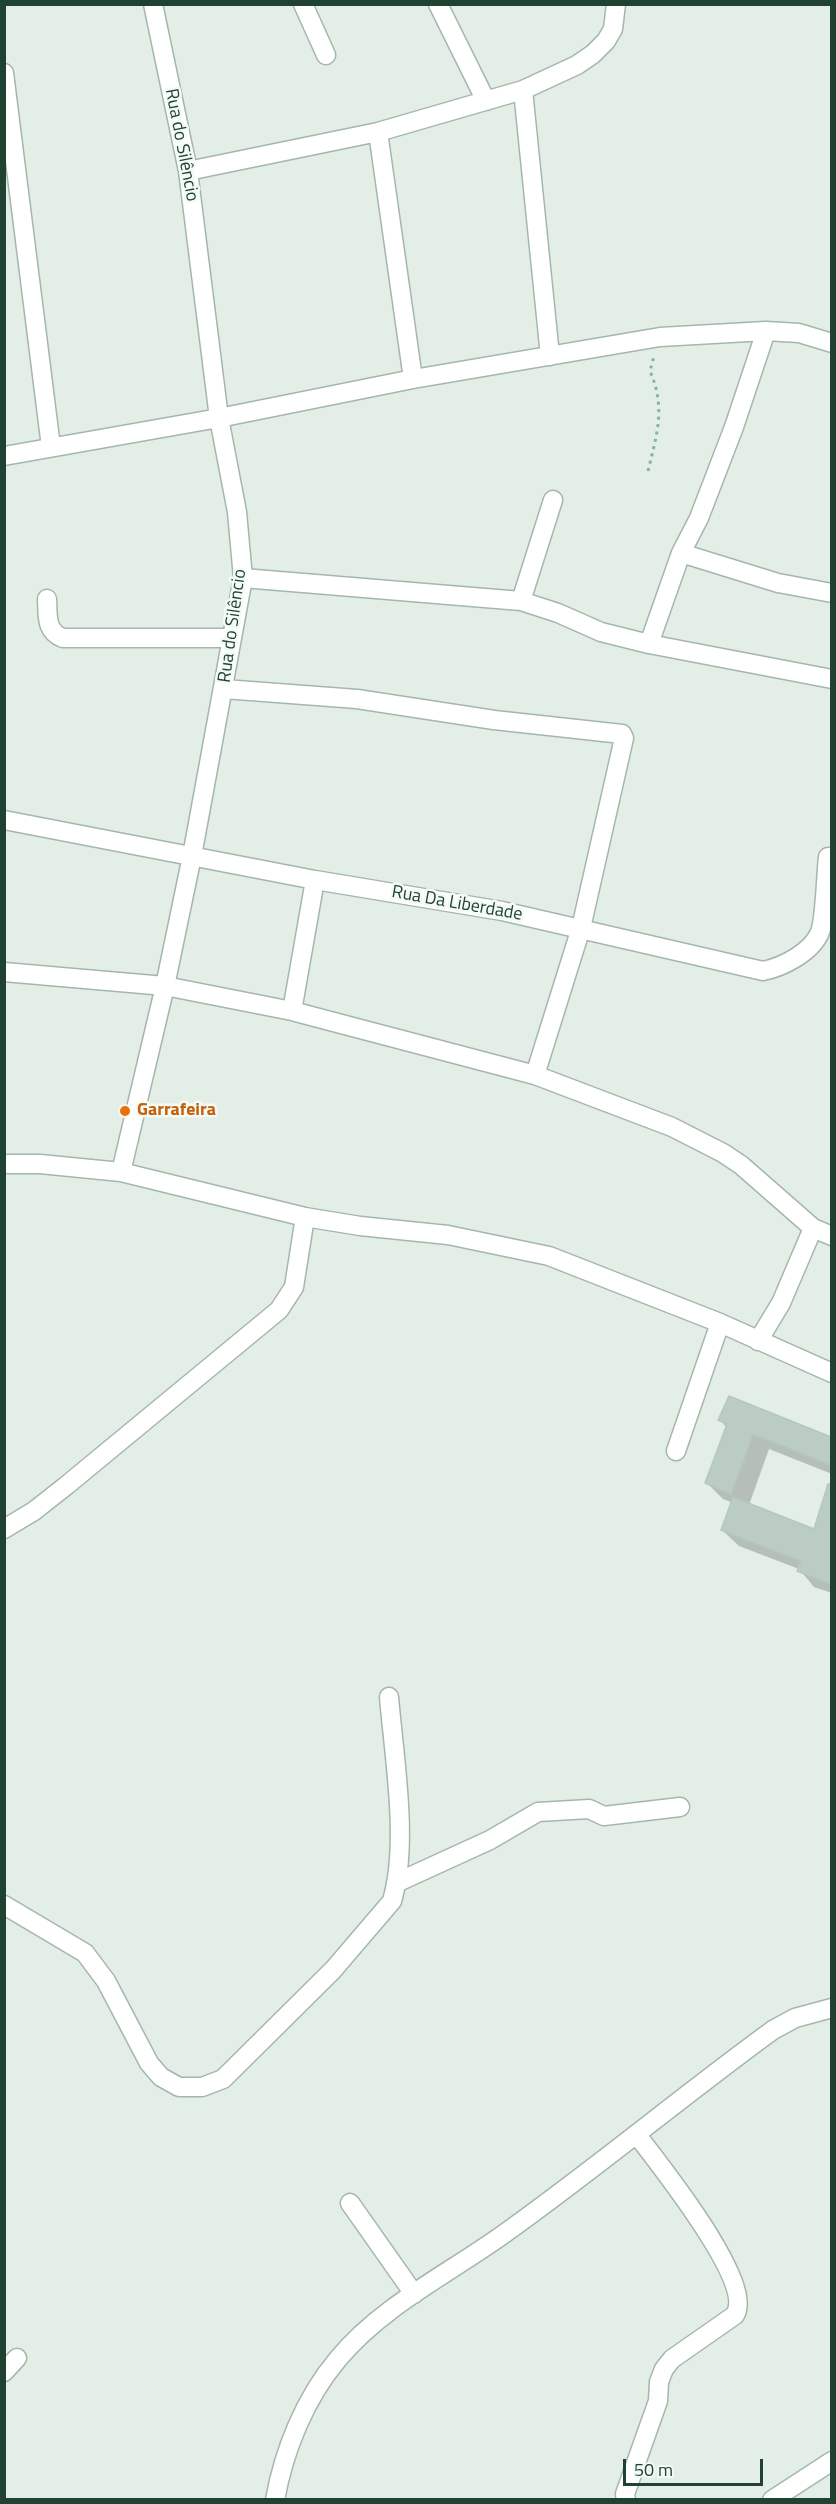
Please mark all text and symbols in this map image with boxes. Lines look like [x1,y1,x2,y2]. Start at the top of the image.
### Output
street label: Rua do Silêncio [159,87,203,203]
street label: Rua do Silêncio [214,568,252,684]
street label: Rua Da Liberdade [390,882,524,926]
place label: Garrafeira [137,1100,216,1122]
marker: Garrafeira [118,1104,132,1118]
scale bar [626,2447,766,2485]
text: 50 m [634,2456,673,2483]

